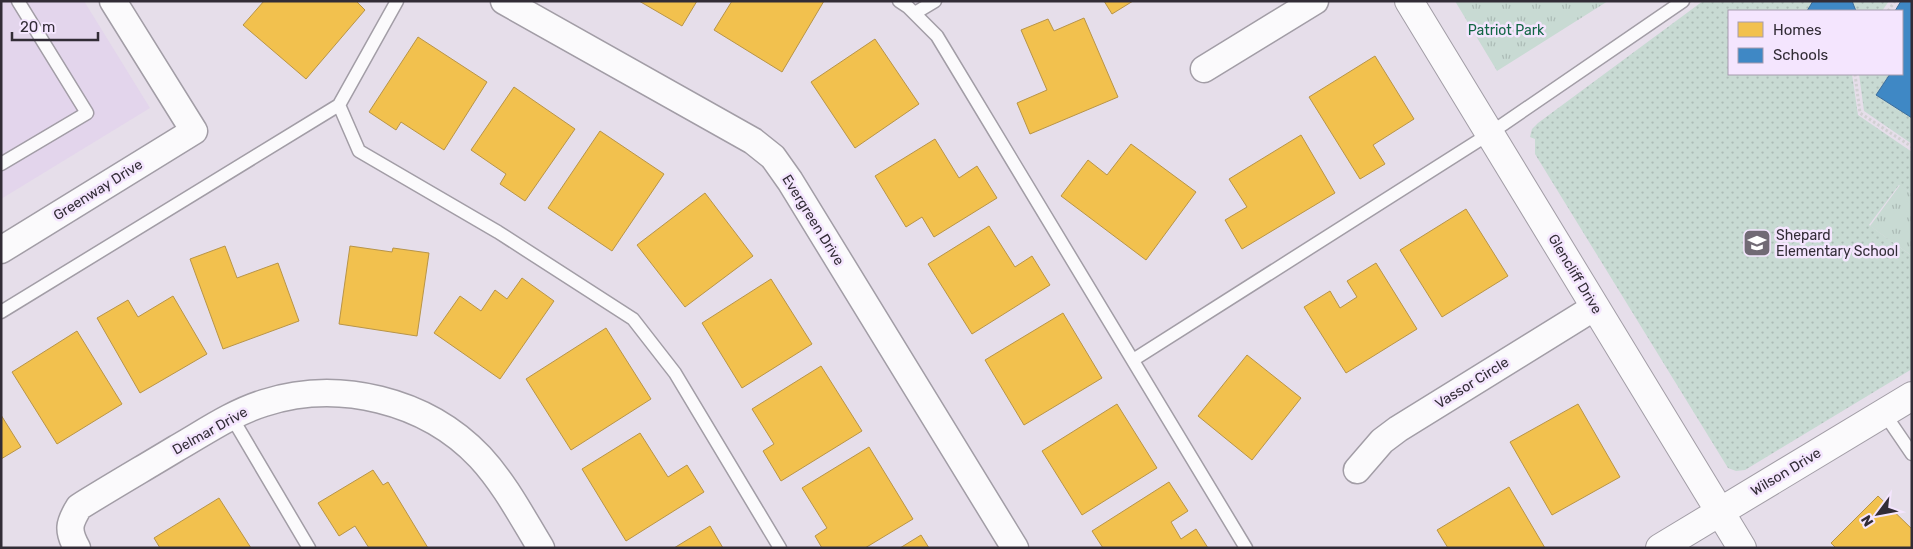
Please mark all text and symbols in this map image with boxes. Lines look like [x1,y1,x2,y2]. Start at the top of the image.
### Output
scale bar [12,10,99,42]
legend [1728,10,1903,75]
text: 20 m [20,18,55,36]
text: Homes [1773,21,1822,39]
park label: Patriot Park [1468,22,1545,39]
text: Schools [1773,46,1829,64]
street label: Greenway Drive [50,156,146,224]
street label: Evergreen Drive [778,172,848,269]
place label: Shepard Elementary School [1776,227,1898,260]
school or university icon: Shepard Elementary School [1742,228,1772,258]
street label: Glencliff Drive [1544,231,1606,317]
street label: Vassor Circle [1432,354,1512,412]
street label: Delmar Drive [170,403,251,459]
street label: Wilson Drive [1748,444,1824,500]
north arrow [1853,489,1903,539]
text: N [1858,512,1877,529]

